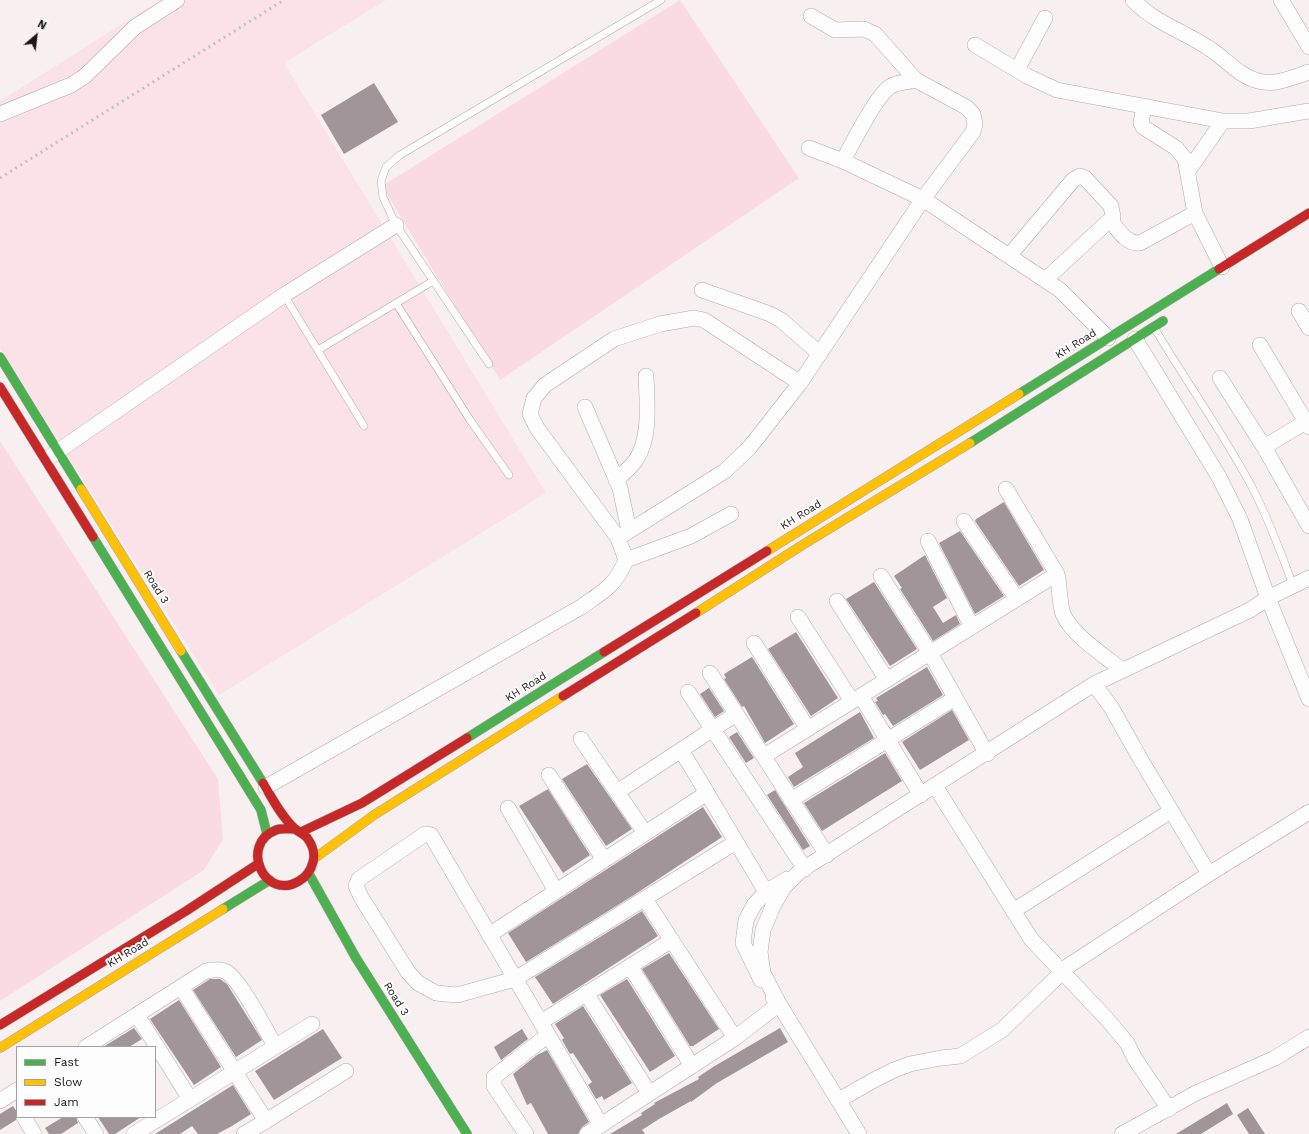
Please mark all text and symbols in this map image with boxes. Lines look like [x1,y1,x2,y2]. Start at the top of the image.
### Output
north arrow [16,16,56,56]
text: N [35,17,49,33]
street label: KH Road [1053,326,1099,362]
street label: KH Road [778,497,824,533]
street label: Road 3 [141,568,171,606]
street label: KH Road [503,669,549,705]
street label: KH Road [105,936,151,970]
street label: Road 3 [381,980,411,1018]
legend [16,1046,156,1118]
text: Fast [54,1055,79,1069]
text: Slow [54,1075,82,1089]
text: Jam [54,1095,79,1109]

